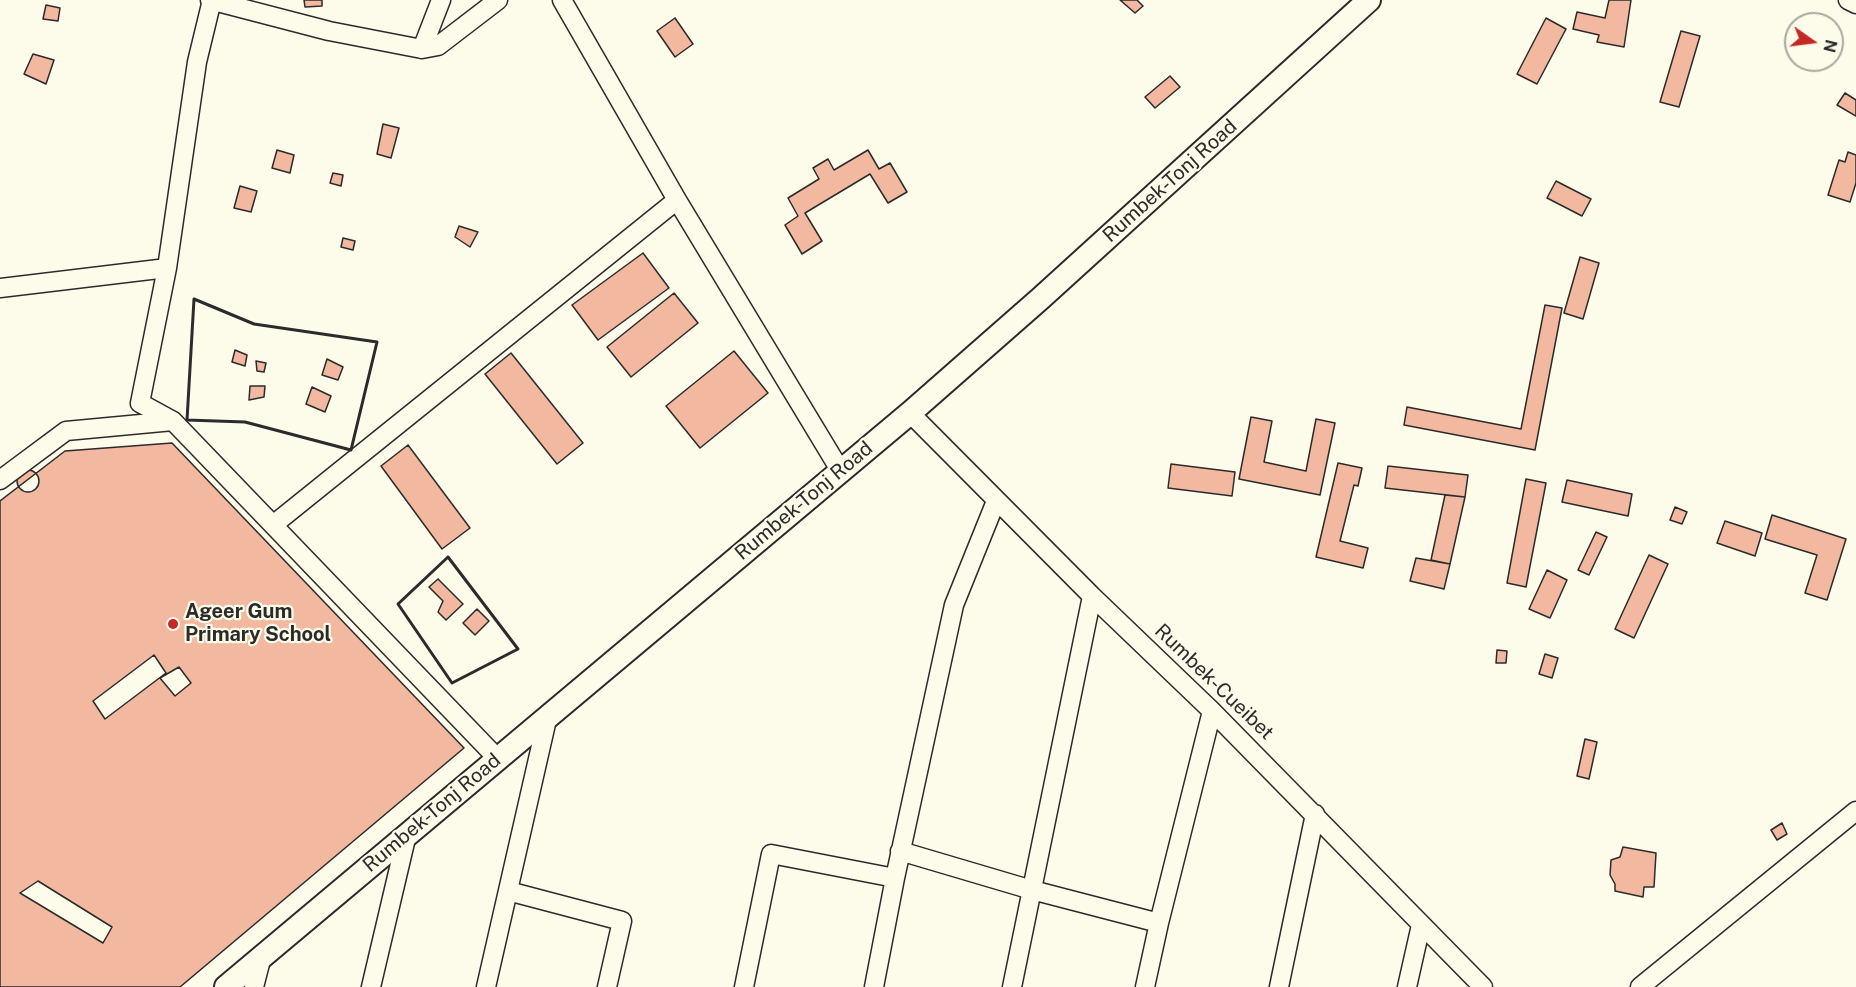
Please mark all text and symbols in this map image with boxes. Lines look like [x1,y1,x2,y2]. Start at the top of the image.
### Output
north arrow [1784,12,1844,72]
text: N [1819,38,1841,54]
street label: Rumbek-Tonj Road [1098,115,1242,247]
street label: Rumbek-Tonj Road [730,437,878,565]
place label: Ageer Gum Primary School [185,600,331,647]
marker: Ageer Gum Primary School [166,617,180,631]
street label: Rumbek-Cueibet [1149,619,1279,745]
street label: Rumbek-Tonj Road [358,749,506,877]

